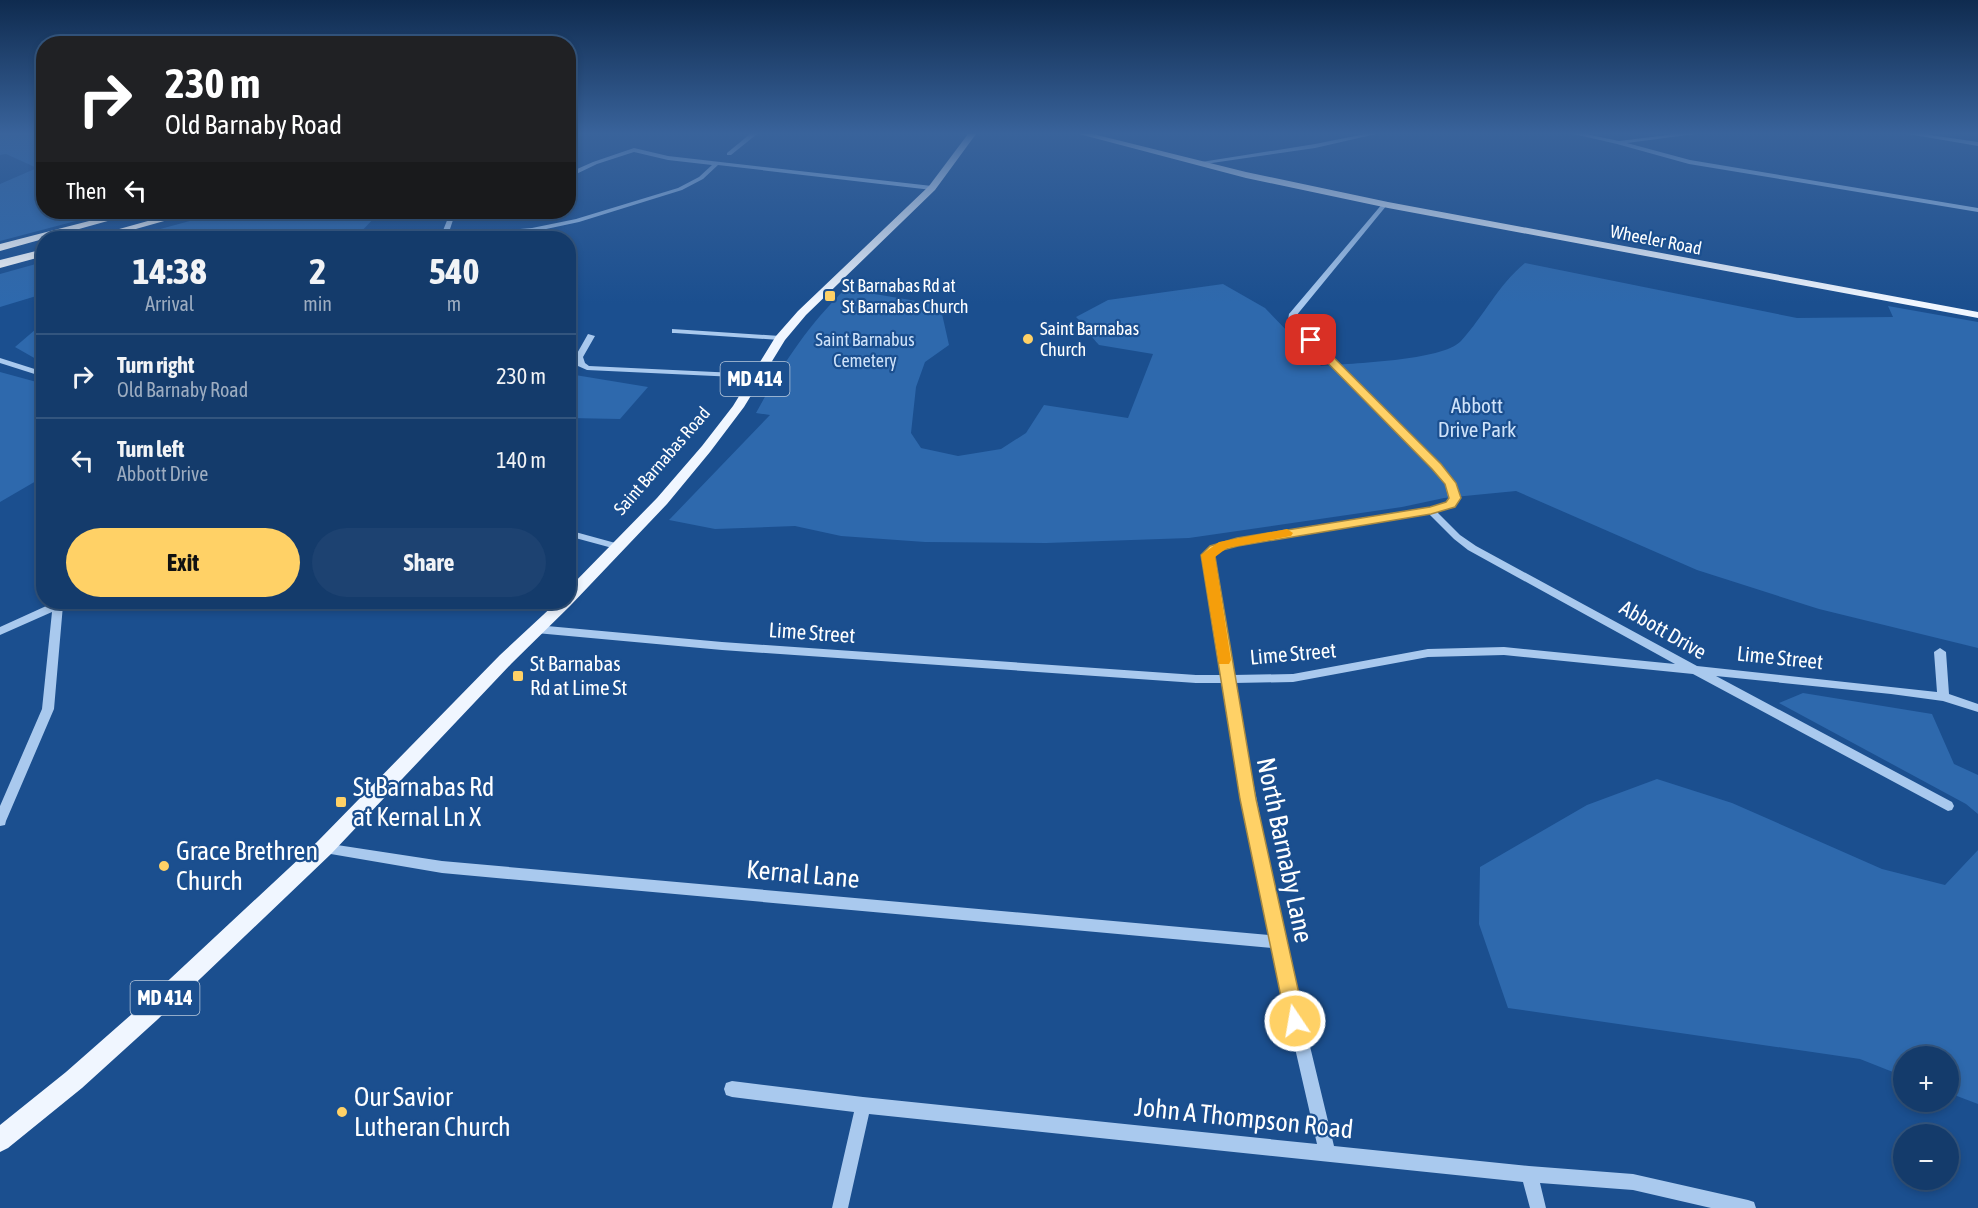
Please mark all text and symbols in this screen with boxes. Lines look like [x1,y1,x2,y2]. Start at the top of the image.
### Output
text: 230 m [165,59,260,107]
icon: right [66,60,144,138]
text: Old Barnaby Road [165,109,342,140]
icon: left [119,174,152,207]
text: Then [66,178,107,204]
street label: Wheeler Road [1608,220,1704,259]
text: 14:38 [133,250,207,292]
text: 2 [309,250,326,292]
text: 540 [429,250,479,292]
place label: St Barnabas Rd at St Barnabas Church [842,275,968,317]
marker: St Barnabas Rd at St Barnabas Church [823,289,837,303]
text: Arrival [145,292,194,315]
text: min [303,292,332,315]
text: m [447,292,461,315]
pin [1285,314,1336,365]
place label: Saint Barnabas Church [1040,318,1139,360]
icon: arrive [1294,323,1327,356]
park label: Saint Barnabus Cemetery [815,329,915,371]
marker: Saint Barnabas Church [1021,332,1035,346]
text: Turn right [117,352,194,378]
icon: right [66,360,99,393]
road number: MD 414 [720,362,789,396]
text: 230 m [496,363,546,389]
text: Old Barnaby Road [117,378,248,401]
park label: Abbott Drive Park [1438,393,1516,441]
street label: Saint Barnabas Road [609,403,714,519]
text: Turn left [117,436,184,462]
icon: left [66,444,99,477]
text: 140 m [496,447,546,473]
text: Abbott Drive [117,462,208,485]
button: Exit [66,528,300,597]
button: Share [312,528,546,597]
street label: Abbott Drive [1616,595,1711,663]
street label: Lime Street [768,617,856,647]
street label: Lime Street [1249,637,1337,669]
street label: Lime Street [1736,641,1824,673]
place label: St Barnabas Rd at Lime St [530,651,627,699]
marker: St Barnabas Rd at Lime St [511,669,525,683]
street label: North Barnaby Lane [1251,755,1319,945]
place label: St Barnabas Rd at Kernal Ln X [353,772,494,832]
marker: St Barnabas Rd at Kernal Ln X [334,795,348,809]
place label: Grace Brethren Church [176,836,318,896]
street label: Kernal Lane [745,854,861,894]
marker: Grace Brethren Church [157,859,171,873]
road number: MD 414 [130,981,200,1015]
position arrow [1263,989,1327,1053]
map controls [1893,1046,1959,1190]
button: + [1893,1046,1959,1112]
place label: Our Savior Lutheran Church [354,1082,511,1142]
street label: John A Thompson Road [1133,1092,1355,1144]
marker: Our Savior Lutheran Church [335,1105,349,1119]
button: − [1893,1124,1959,1190]

